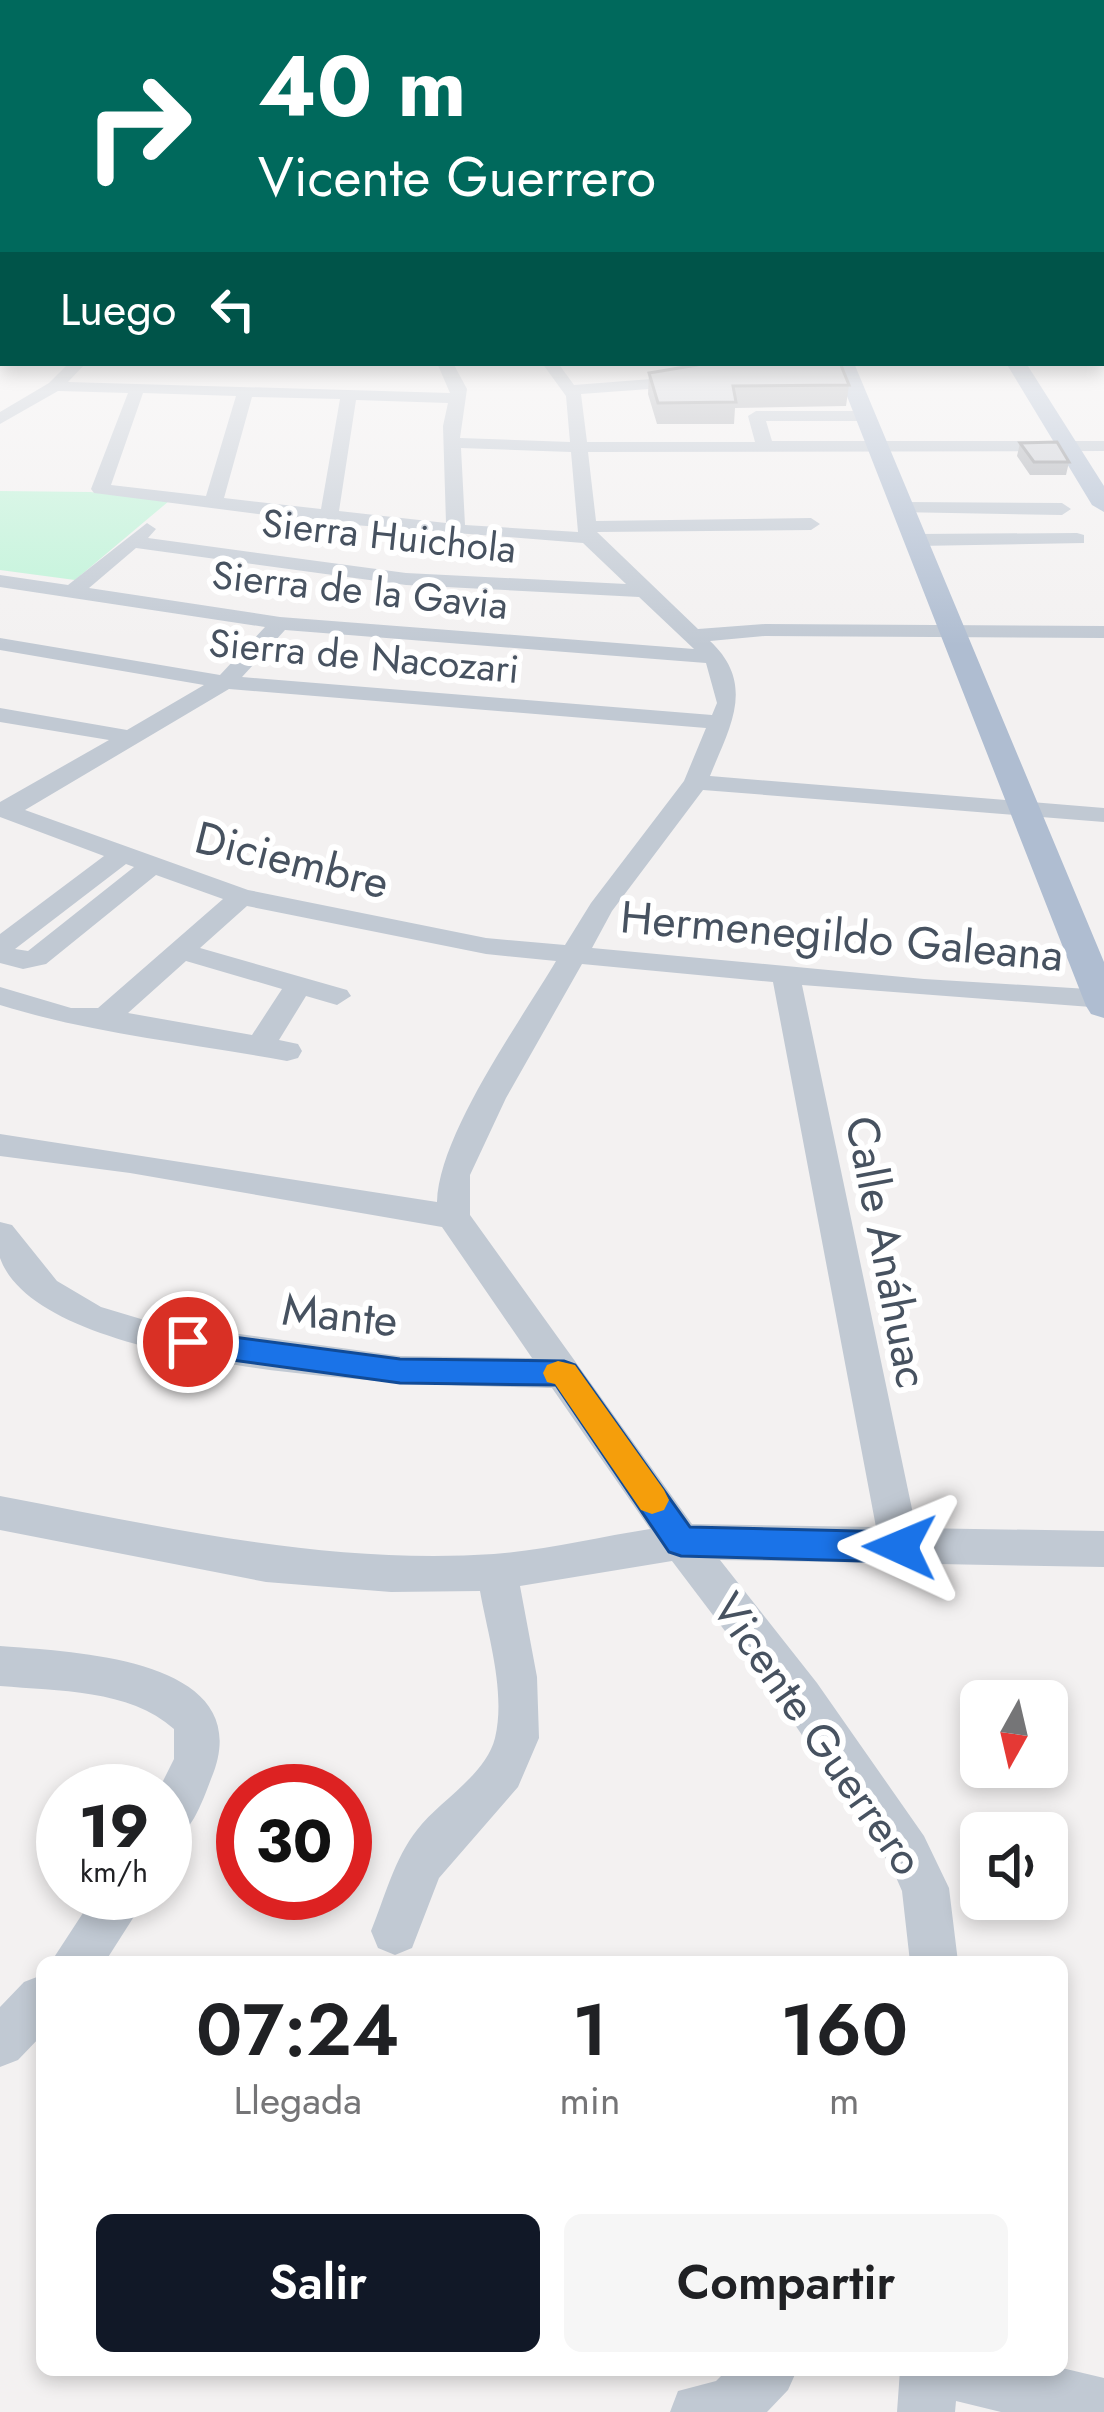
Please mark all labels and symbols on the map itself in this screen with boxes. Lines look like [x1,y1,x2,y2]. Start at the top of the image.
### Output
street label: Sierra Huichola [259,494,519,578]
street label: Sierra de la Gavia [209,546,511,634]
street label: Sierra de Nacozari [206,614,522,698]
street label: Diciembre [188,805,396,915]
street label: Hermenegildo Galeana [618,884,1066,988]
street label: Calle Anáhuac [829,1111,945,1393]
street label: Mante [279,1277,401,1353]
pin [137,1291,239,1393]
position arrow [837,1484,963,1610]
street label: Vicente Guerrero [696,1580,940,1888]
north arrow [960,1680,1068,1788]
speed limit sign: 30 [216,1764,372,1920]

